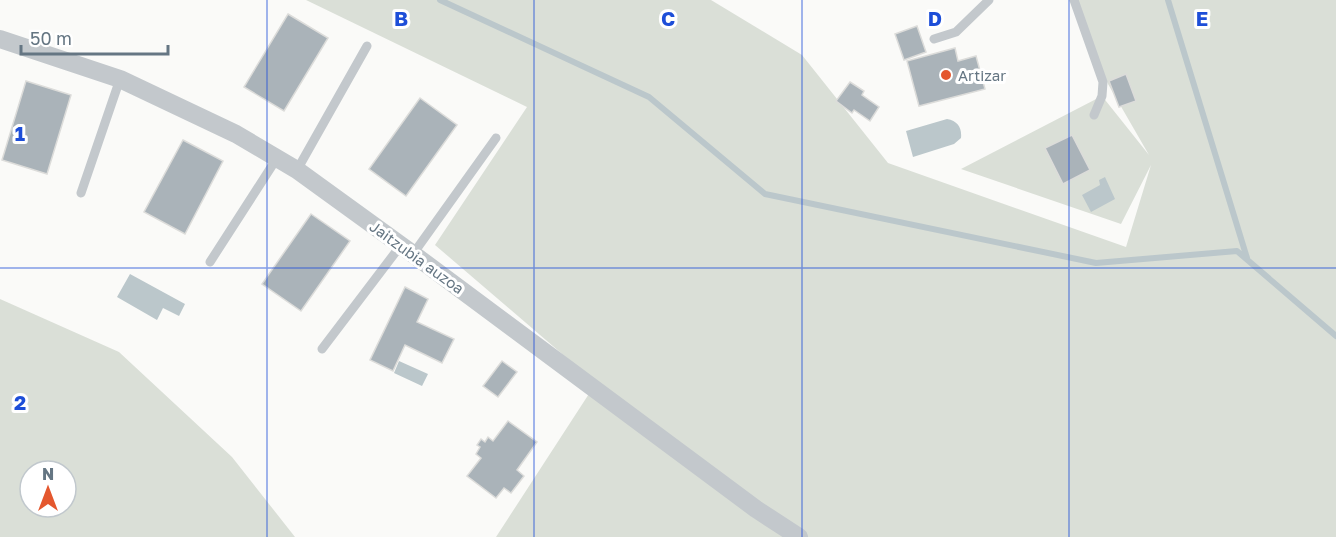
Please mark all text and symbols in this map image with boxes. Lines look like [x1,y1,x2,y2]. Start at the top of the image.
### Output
text: B [394,6,408,30]
text: C [661,6,675,30]
text: D [928,6,942,30]
text: E [1196,6,1208,30]
scale bar [21,18,168,56]
text: 50 m [30,27,72,49]
place label: Artizar [958,66,1006,84]
marker: Artizar [939,68,953,82]
text: 1 [15,121,25,145]
street label: Jaitzubia auzoa [366,217,468,297]
text: 2 [14,390,26,414]
north arrow [18,459,78,519]
text: N [42,464,54,484]

